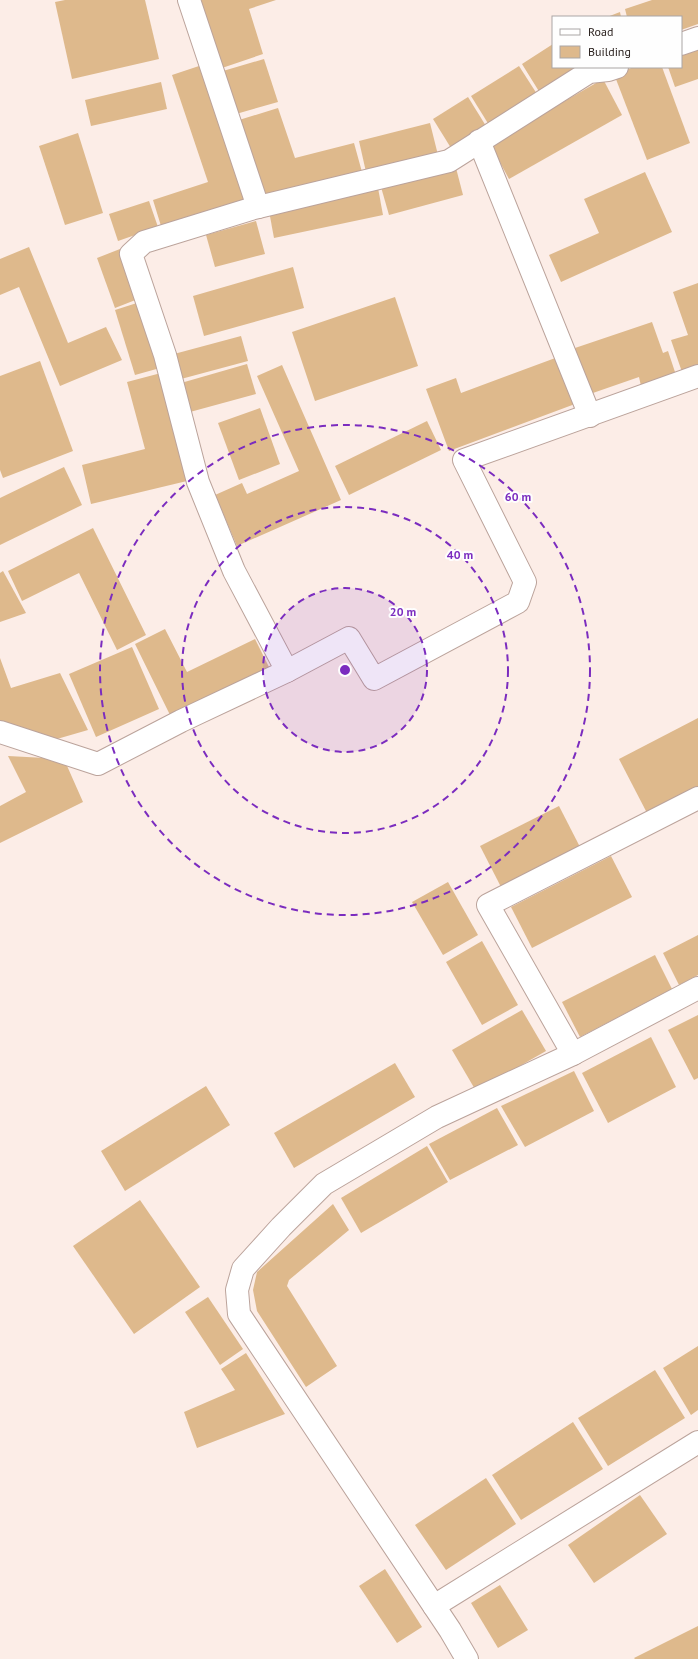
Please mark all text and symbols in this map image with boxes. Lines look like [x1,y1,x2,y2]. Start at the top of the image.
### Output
legend [552,16,682,68]
text: Road [588,24,613,39]
text: Building [588,44,631,59]
text: 60 m [505,489,531,504]
text: 40 m [447,547,473,562]
text: 20 m [390,604,416,619]
centre of rings [338,663,352,677]

